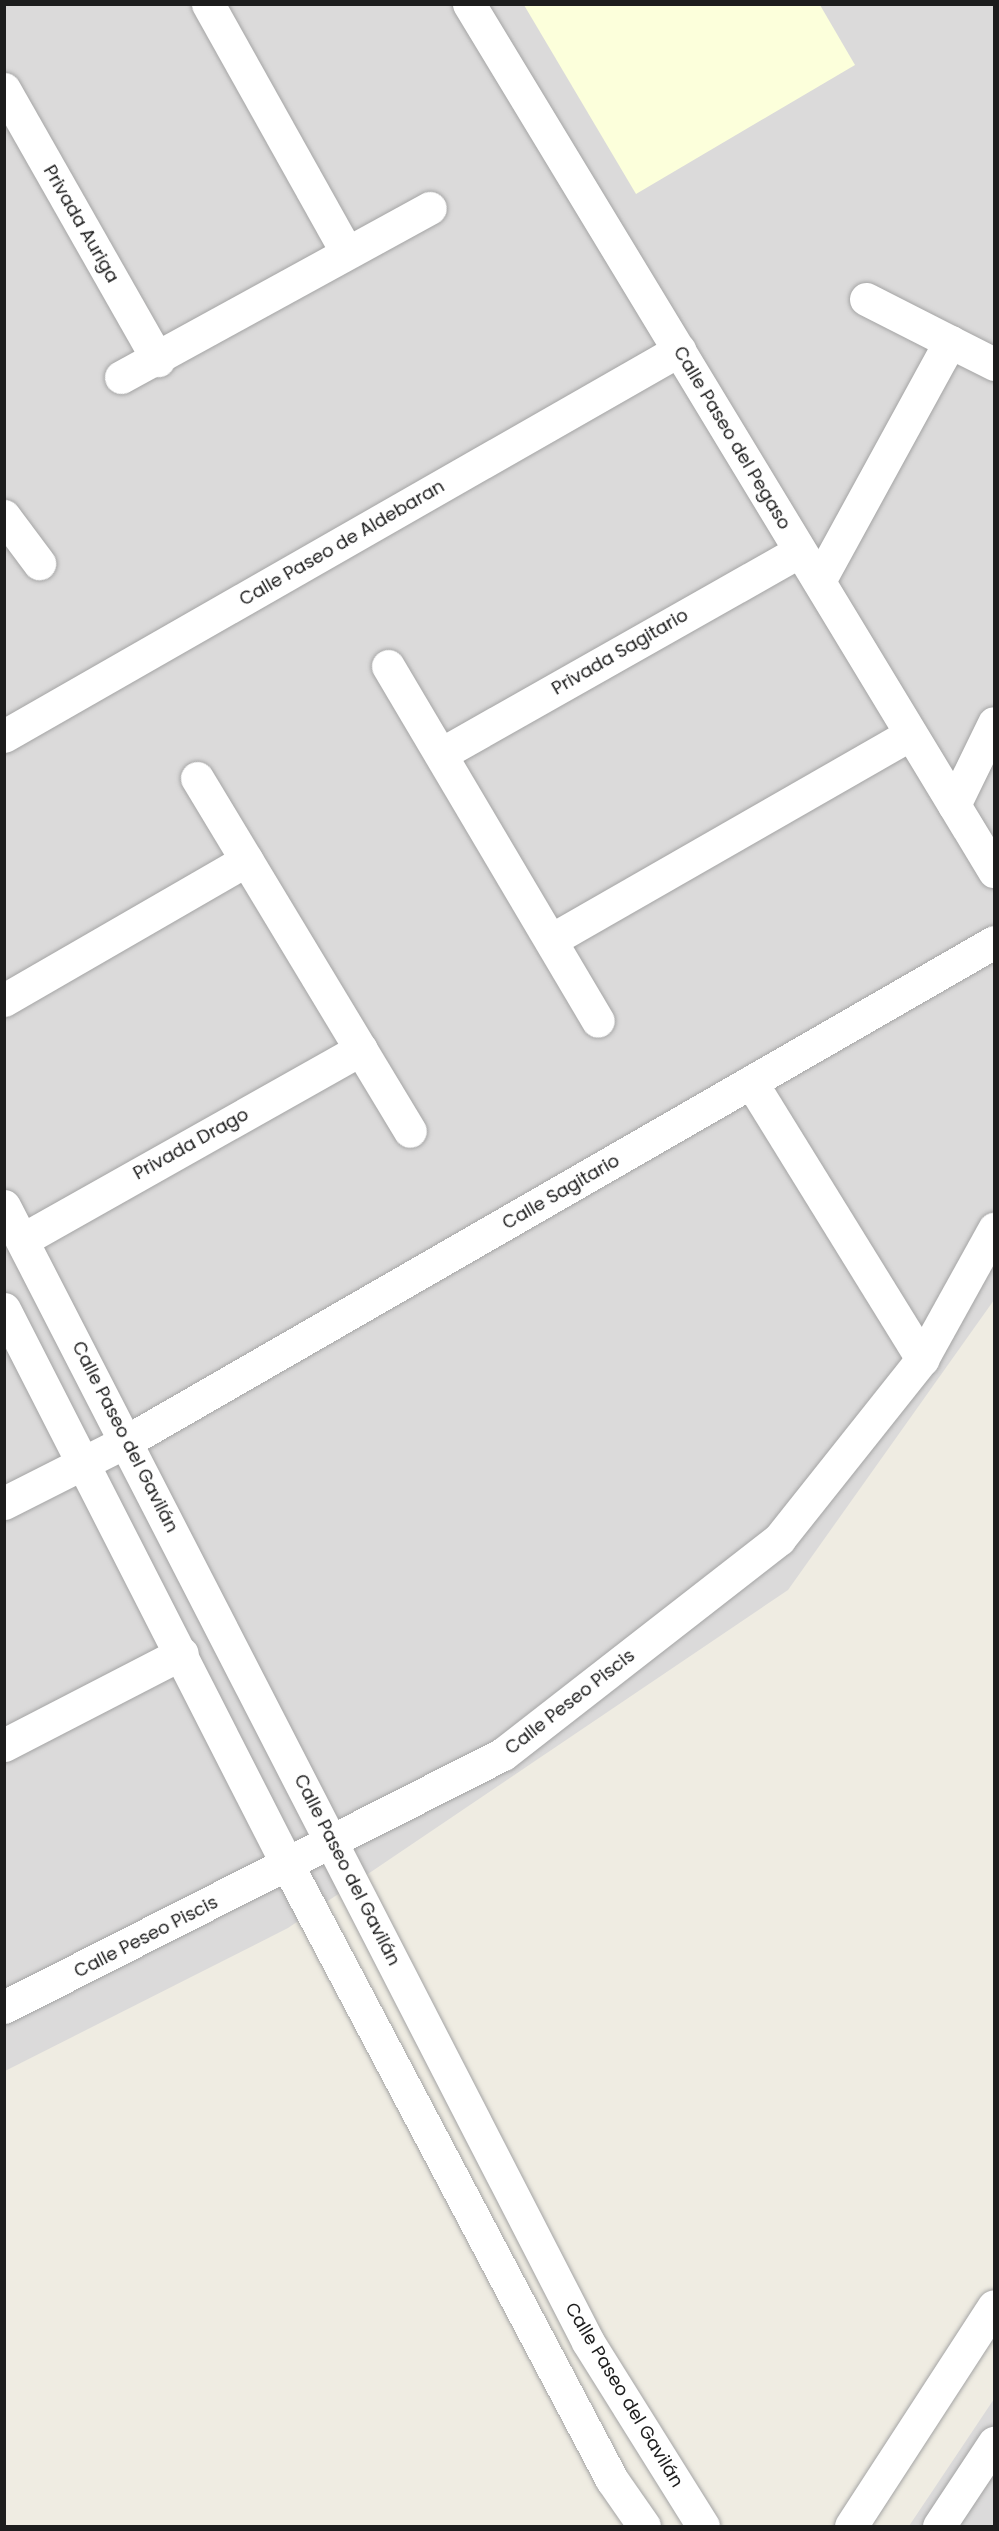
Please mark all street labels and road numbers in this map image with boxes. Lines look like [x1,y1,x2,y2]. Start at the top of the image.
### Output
street label: Privada Auriga [39,161,123,287]
street label: Calle Paseo del Pegaso [669,343,795,533]
street label: Calle Paseo de Aldebaran [236,475,448,611]
street label: Privada Sagitario [548,604,692,700]
street label: Privada Drago [130,1103,252,1185]
street label: Calle Sagitario [499,1150,623,1234]
street label: Calle Paseo del Gavilán [67,1338,183,1536]
street label: Calle Peseo Piscis [501,1645,639,1759]
street label: Calle Paseo del Gavilán [289,1771,405,1969]
street label: Calle Peseo Piscis [71,1891,221,1983]
street label: Calle Paseo del Gavilán [560,2299,688,2491]

